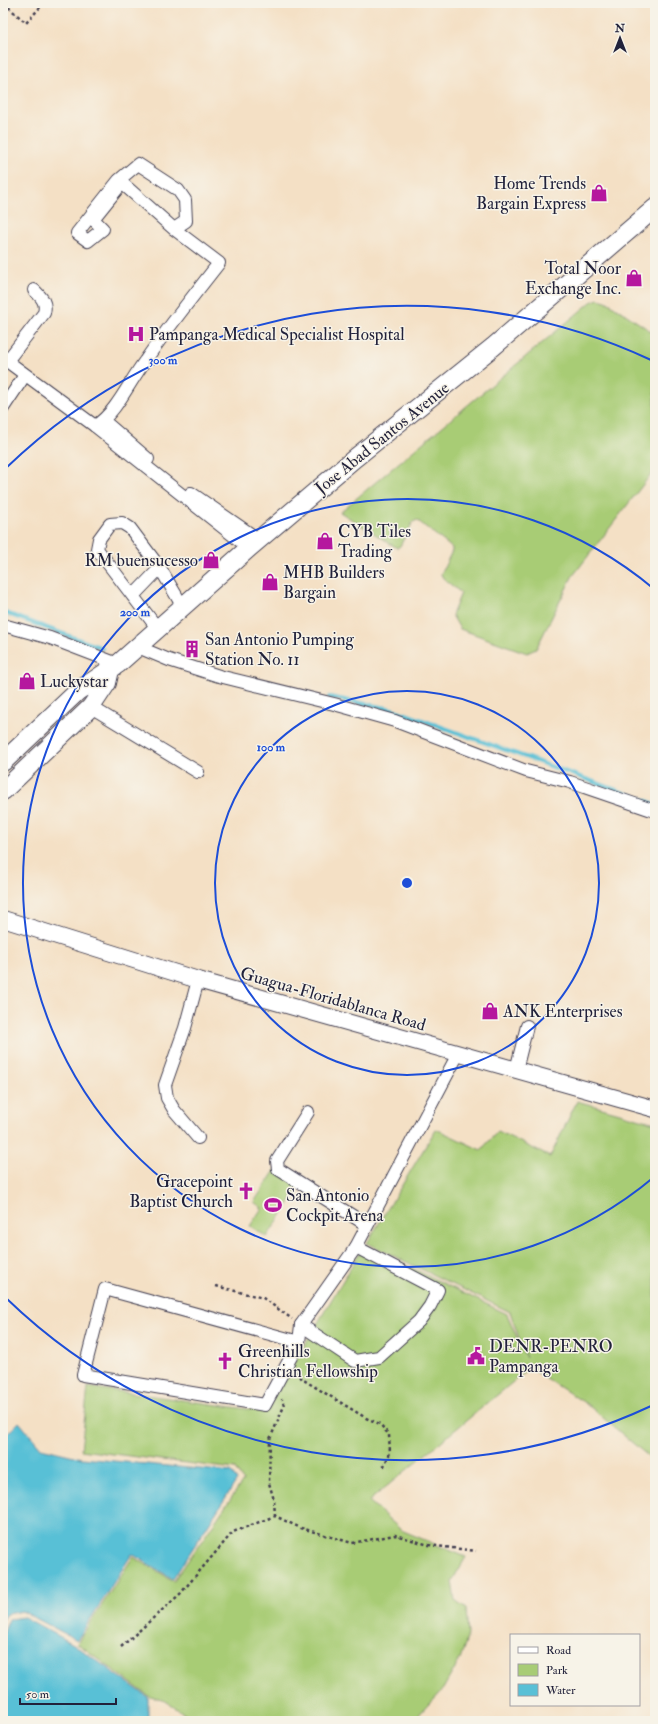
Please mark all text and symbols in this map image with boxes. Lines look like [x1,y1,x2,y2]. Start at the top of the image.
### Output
north arrow [600,18,640,58]
text: N [614,22,626,35]
place label: Home Trends Bargain Express [476,173,586,215]
shop icon: Home Trends Bargain Express [589,183,609,203]
place label: Total Noor Exchange Inc. [525,258,622,299]
shop icon: Total Noor Exchange Inc. [624,268,644,288]
hospital icon: Pampanga Medical Specialist Hospital [126,324,146,344]
place label: Pampanga Medical Specialist Hospital [149,324,405,346]
text: 300 m [149,353,178,368]
street label: Jose Abad Santos Avenue [310,377,454,500]
place label: CYB Tiles Trading [338,521,411,562]
shop icon: CYB Tiles Trading [315,531,335,551]
place label: RM buensucesso [84,550,198,571]
shop icon: RM buensucesso [201,550,221,570]
place label: MHB Builders Bargain [283,562,385,603]
shop icon: MHB Builders Bargain [260,572,280,592]
text: 200 m [120,605,151,620]
place label: San Antonio Pumping Station No. 11 [205,629,355,670]
building icon: San Antonio Pumping Station No. 11 [182,639,202,659]
shop icon: Luckystar [17,671,37,691]
place label: Luckystar [40,671,109,693]
text: 100 m [257,740,286,755]
centre of rings [400,876,414,890]
street label: Guagua-Floridablanca Road [238,962,429,1036]
shop icon: ANK Enterprises [480,1001,500,1021]
place label: ANK Enterprises [502,1001,623,1023]
place label: Gracepoint Baptist Church [129,1171,233,1213]
church icon: Gracepoint Baptist Church [236,1181,256,1201]
place label: San Antonio Cockpit Arena [286,1185,384,1227]
sports icon: San Antonio Cockpit Arena [263,1195,283,1215]
place label: DENR-PENRO Pampanga [489,1336,613,1378]
place label: Greenhills Christian Fellowship [238,1341,378,1383]
public building icon: DENR-PENRO Pampanga [466,1346,486,1366]
church icon: Greenhills Christian Fellowship [215,1351,235,1371]
legend [510,1634,640,1706]
text: Road [546,1643,571,1658]
text: Park [546,1663,568,1678]
scale bar [20,1680,116,1706]
text: Water [545,1683,576,1698]
text: 50 m [26,1687,50,1702]

